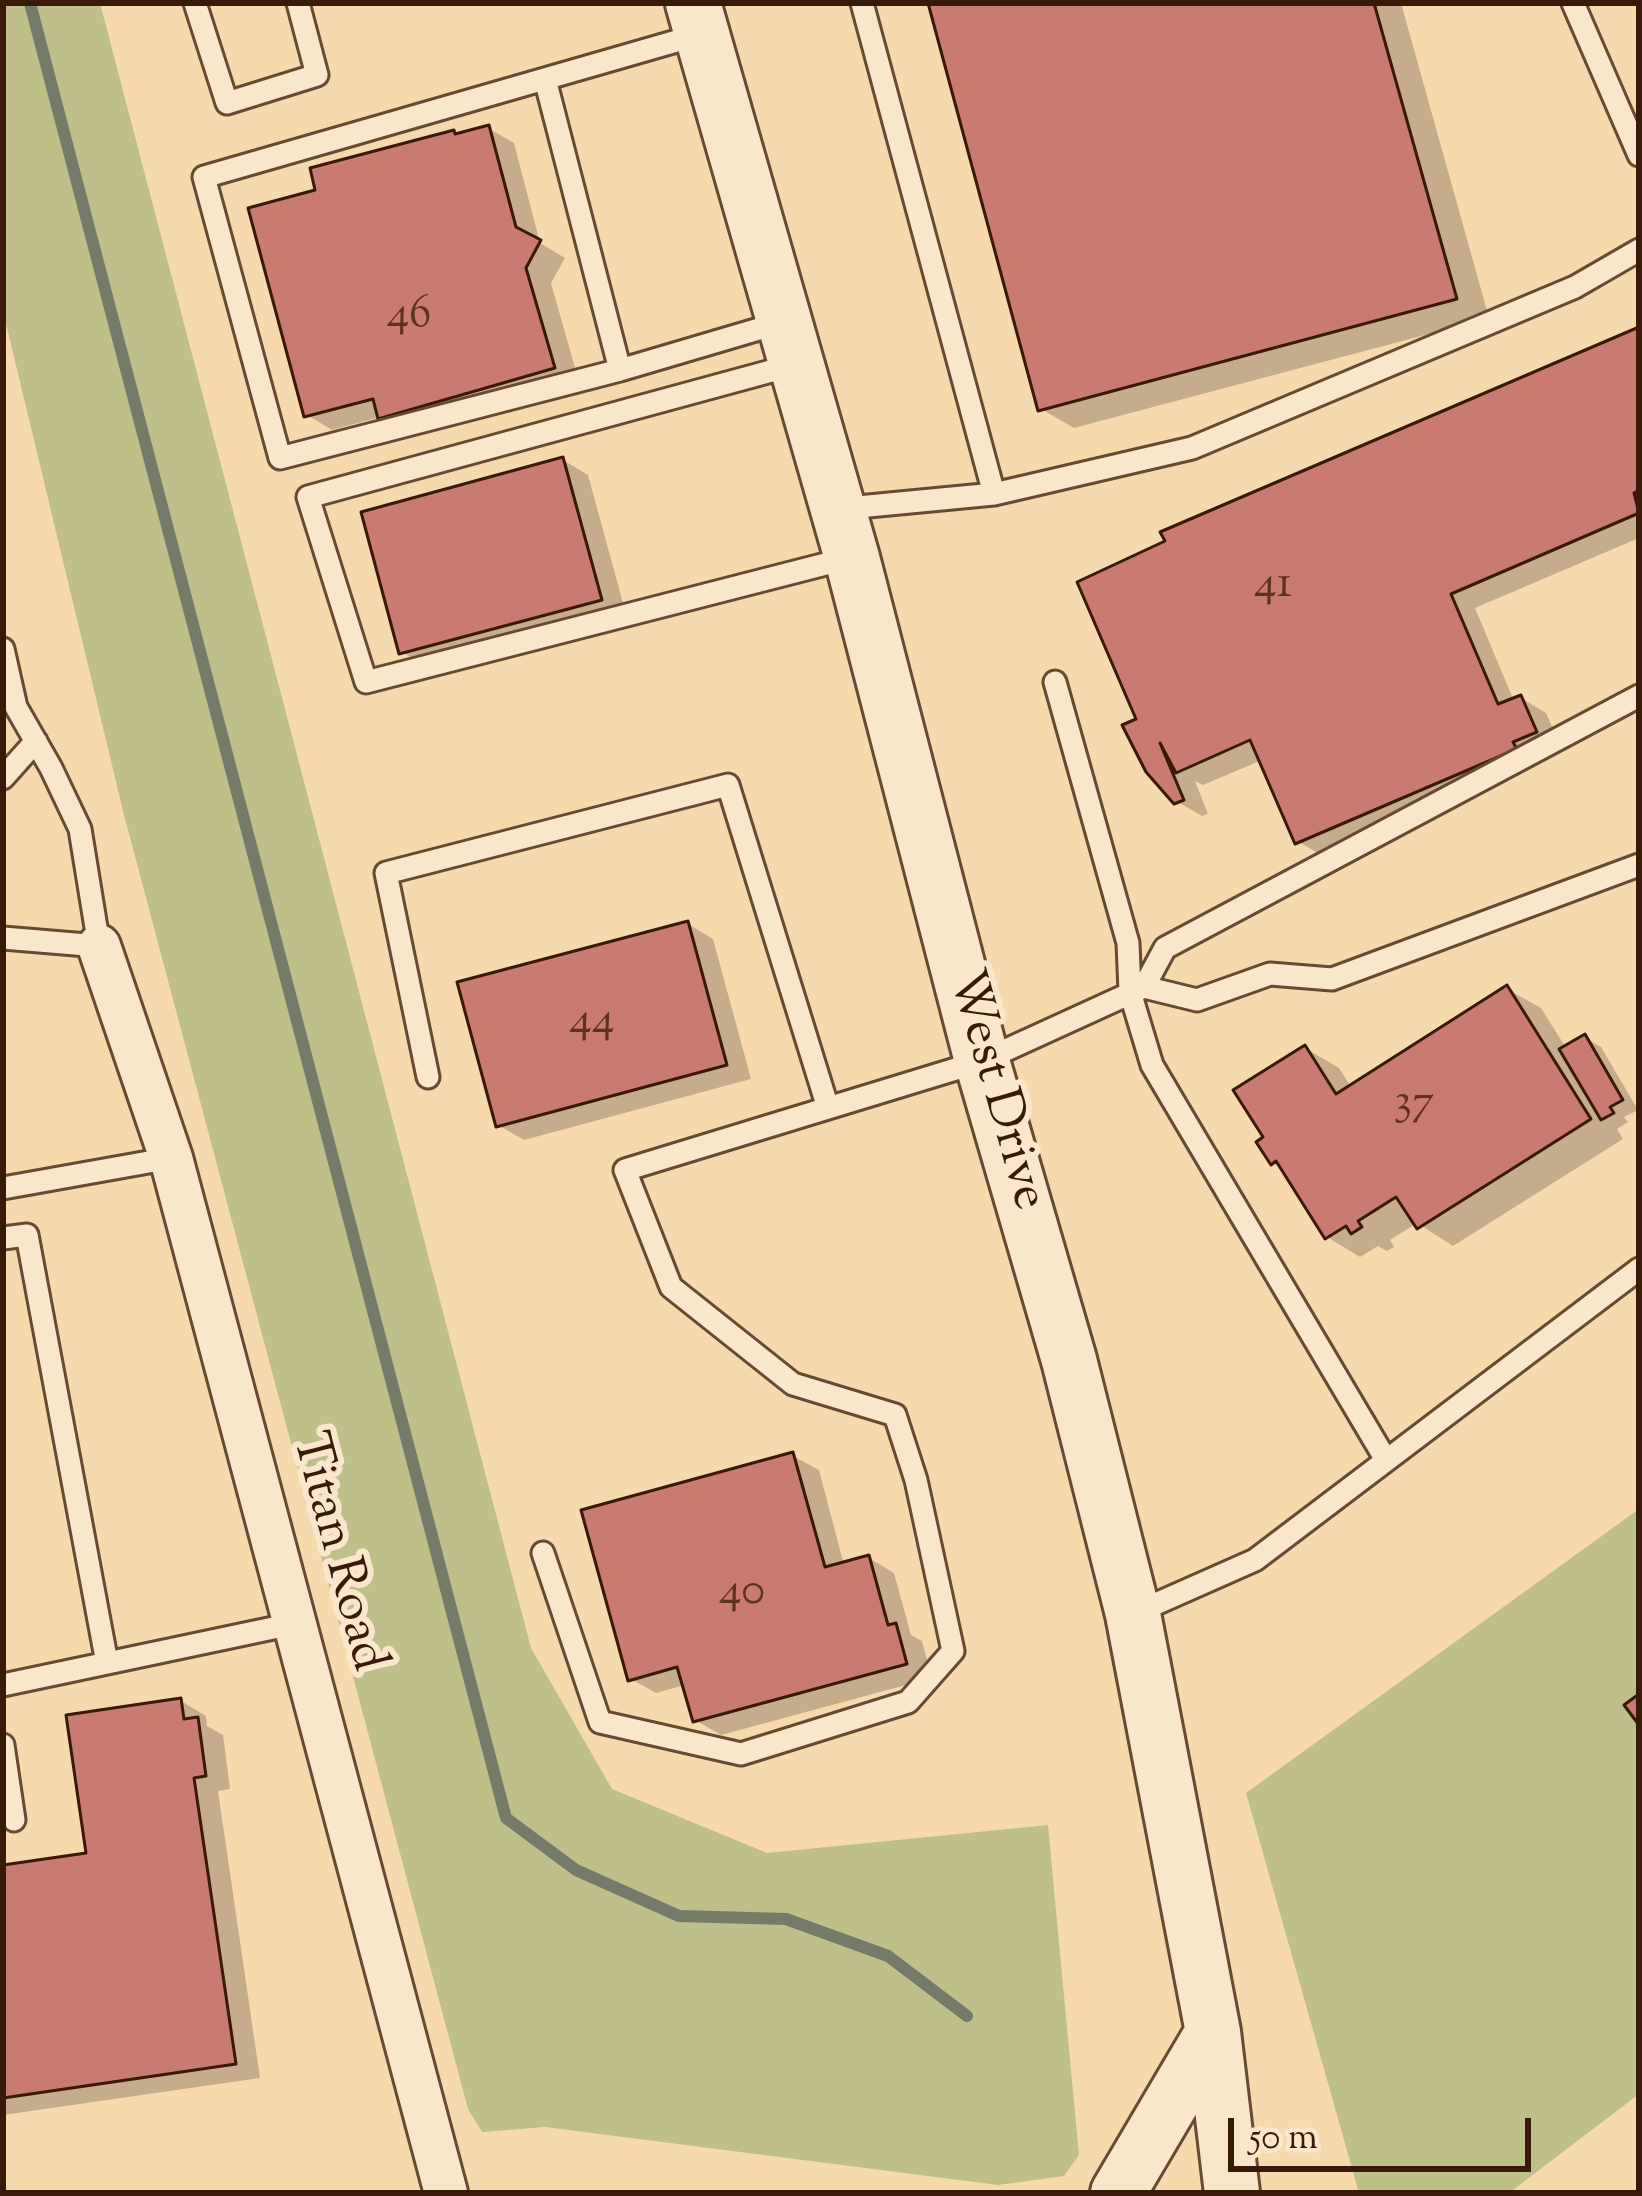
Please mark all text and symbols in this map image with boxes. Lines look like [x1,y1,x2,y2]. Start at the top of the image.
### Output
house number: 46 [387,291,431,345]
house number: 41 [1254,561,1292,615]
street label: West Drive [930,964,1056,1218]
house number: 44 [569,997,615,1051]
house number: 37 [1394,1079,1434,1133]
street label: Titan Road [273,1427,395,1679]
house number: 40 [719,1568,765,1622]
scale bar [1234,2094,1537,2168]
text: 50 m [1249,2113,1318,2165]

